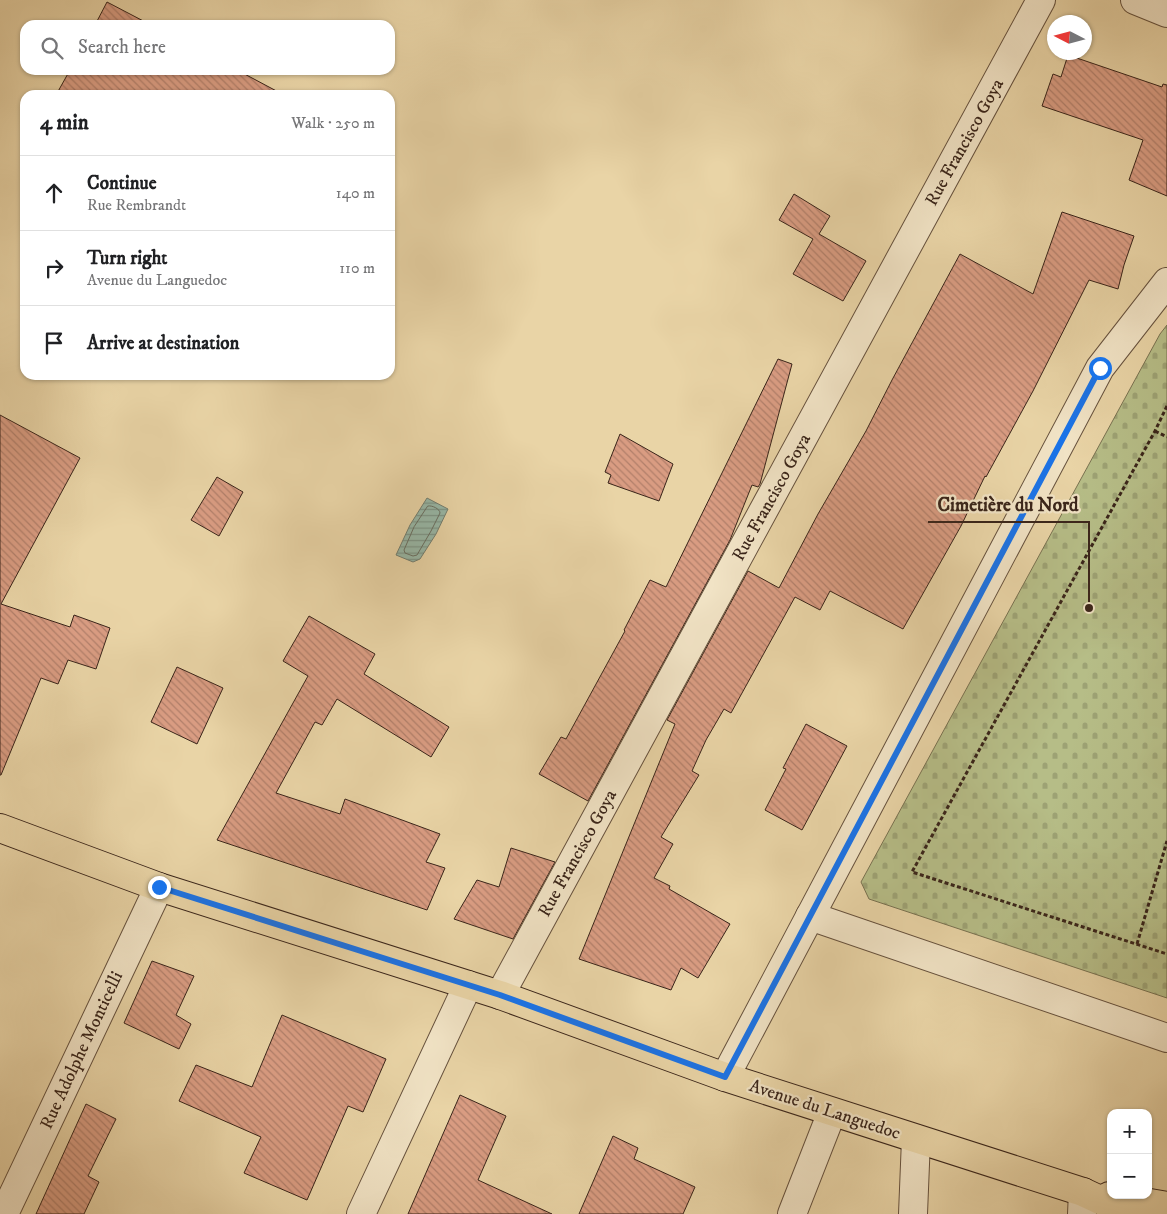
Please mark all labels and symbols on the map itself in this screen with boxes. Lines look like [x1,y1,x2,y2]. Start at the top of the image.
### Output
north arrow [1047,15,1092,60]
street label: Rue Francisco Goya [921,75,1009,210]
route start [1089,357,1112,380]
street label: Rue Francisco Goya [728,430,816,565]
callout: Cimetière du Nord [928,488,1089,522]
text: Cimetière du Nord [938,494,1079,517]
street label: Rue Francisco Goya [534,786,622,921]
route end [148,876,171,899]
street label: Rue Adolphe Monticelli [36,968,128,1133]
street label: Avenue du Languedoc [746,1075,903,1145]

